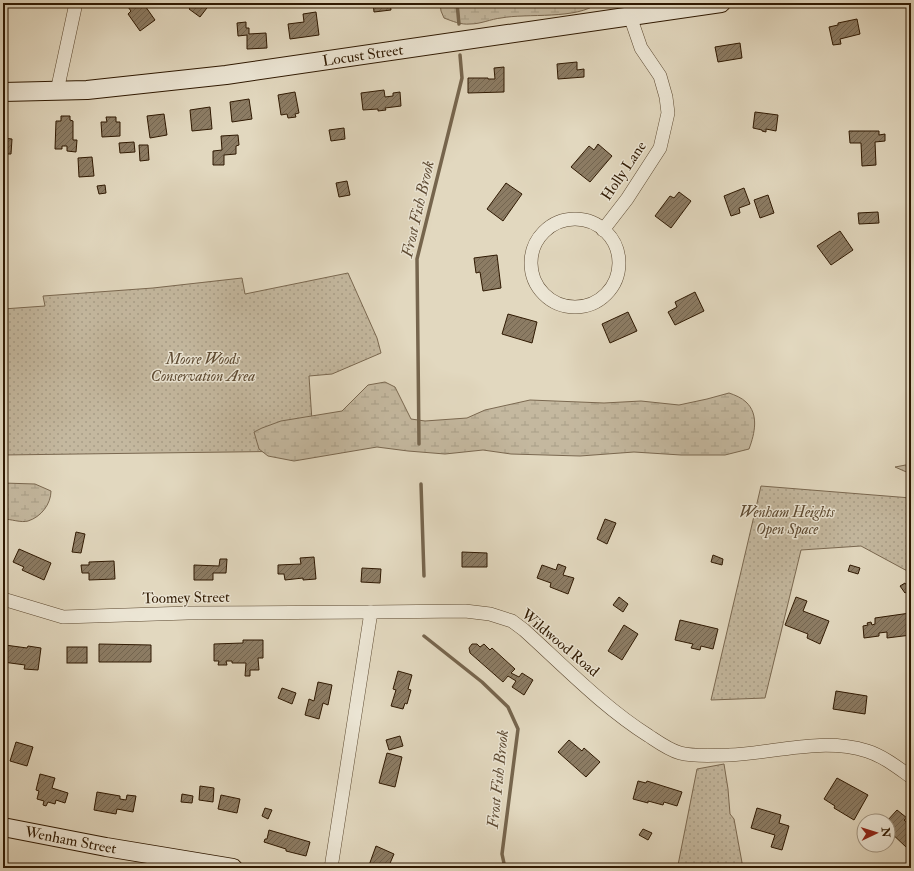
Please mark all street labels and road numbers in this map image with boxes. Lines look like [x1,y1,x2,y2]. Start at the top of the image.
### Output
street label: Locust Street [321,40,405,70]
street label: Holly Lane [597,138,651,204]
street label: Toomey Street [142,588,230,608]
street label: Wildwood Road [516,604,603,681]
street label: Wenham Street [22,822,118,858]

